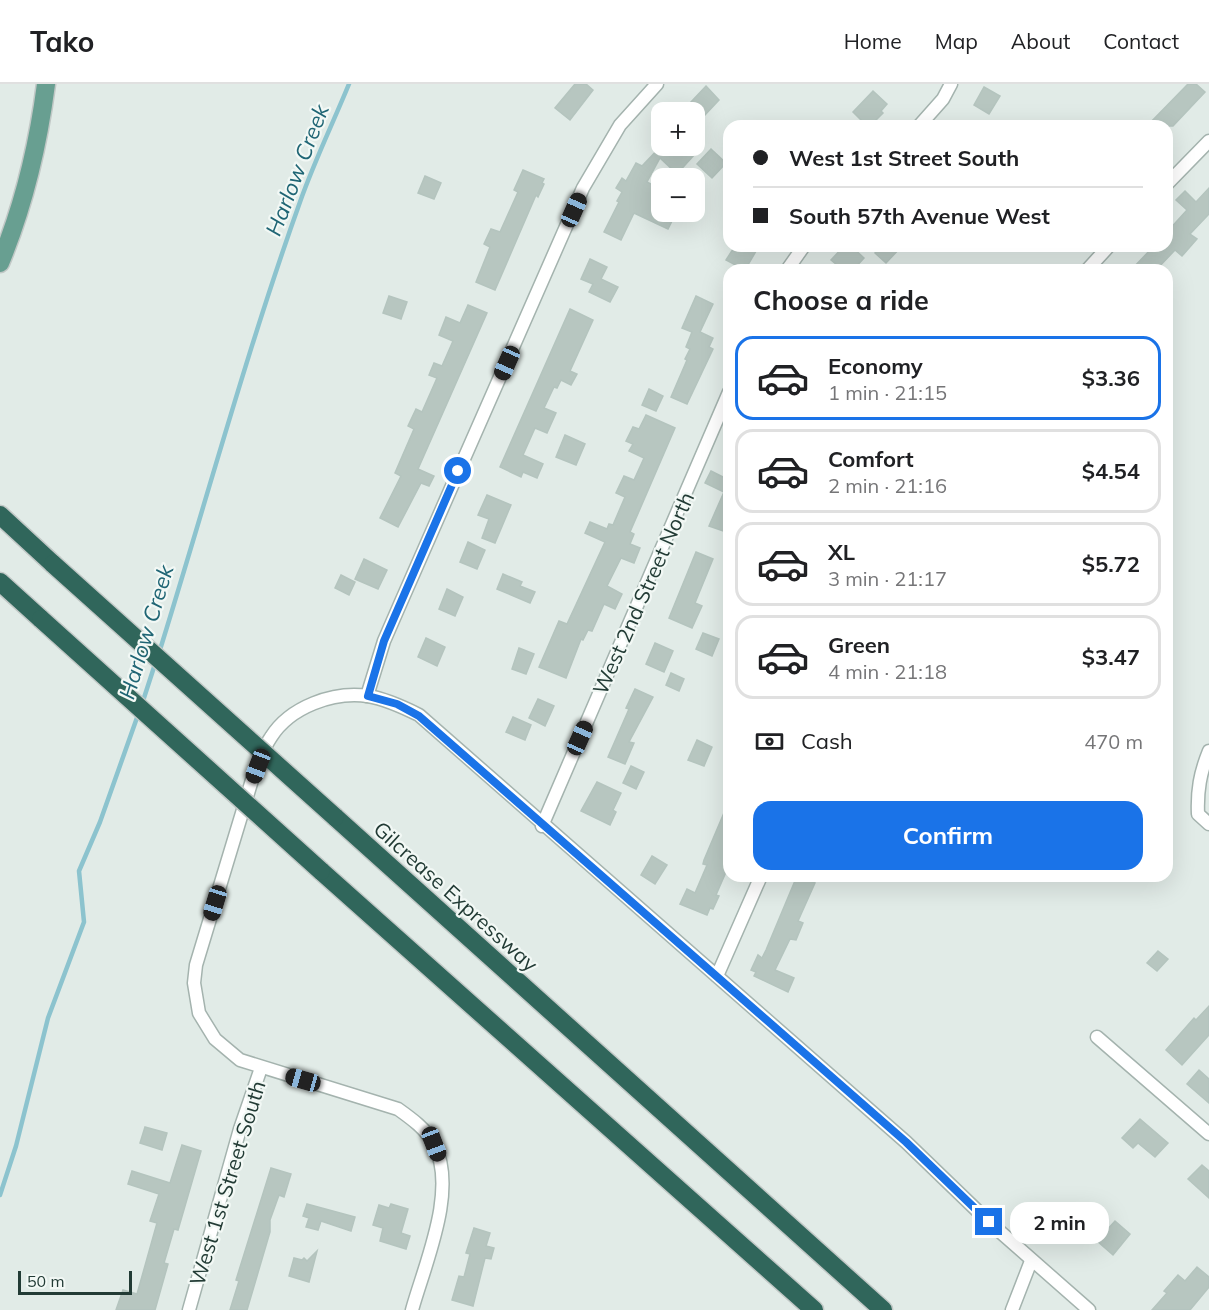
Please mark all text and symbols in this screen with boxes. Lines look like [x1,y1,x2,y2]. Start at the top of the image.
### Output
text: Tako [30,24,94,59]
text: Home [844,28,902,54]
text: Map [935,28,978,54]
text: About [1011,28,1070,54]
text: Contact [1103,28,1179,54]
water label: Harlow Creek [259,100,335,240]
map controls [651,102,705,222]
button: + [651,102,705,156]
text: West 1st Street South [789,144,1019,172]
button: − [651,168,705,222]
car [558,190,590,230]
text: South 57th Avenue West [789,202,1050,230]
text: Choose a ride [753,283,929,317]
car [491,343,523,383]
icon: car [756,351,810,405]
text: Economy [828,352,923,380]
text: $3.36 [1082,364,1140,392]
text: 1 min · 21:15 [828,380,947,405]
icon: car [756,444,810,498]
text: Comfort [828,445,914,473]
route start [444,457,471,484]
text: $4.54 [1082,457,1140,485]
text: 2 min · 21:16 [828,473,947,498]
street label: West 2nd Street North [587,488,699,698]
icon: car [756,537,810,591]
text: XL [828,538,855,566]
text: $5.72 [1082,550,1140,578]
water label: Harlow Creek [112,561,180,702]
text: 3 min · 21:17 [828,566,947,591]
icon: car [756,630,810,684]
text: Green [828,631,890,659]
text: $3.47 [1082,643,1140,671]
text: 4 min · 21:18 [828,659,947,684]
car [564,718,596,758]
icon: cash [753,725,786,758]
text: Cash [801,727,853,755]
text: 470 m [1084,729,1143,754]
car [243,746,273,786]
button: Confirm [753,801,1143,870]
street label: Gilcrease Expressway [369,815,543,977]
car [201,883,229,923]
car [283,1066,323,1094]
street label: West 1st Street South [183,1077,271,1289]
car [419,1124,449,1164]
callout: 2 min [1010,1201,1109,1243]
route end [975,1208,1002,1235]
text: 2 min [1033,1210,1086,1235]
scale bar [18,1268,132,1296]
text: 50 m [27,1271,64,1291]

